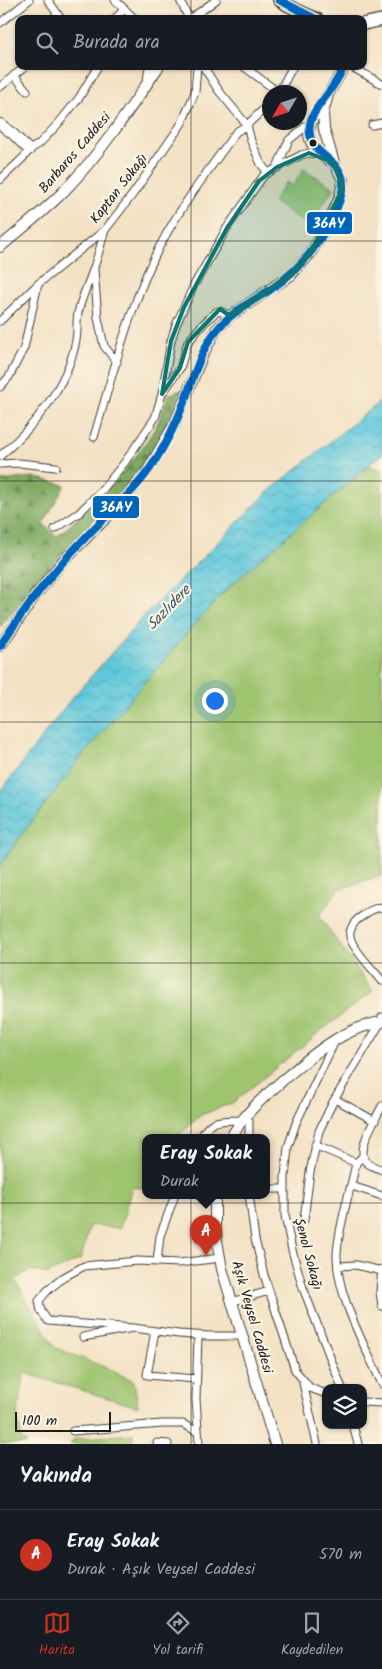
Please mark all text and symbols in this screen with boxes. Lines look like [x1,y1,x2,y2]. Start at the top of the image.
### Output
search box [15,15,367,70]
text: Burada ara [73,28,160,58]
icon: search [33,29,61,57]
north arrow [262,85,307,130]
street label: Barbaros Caddesi [34,107,117,198]
unlabelled marker [308,138,318,148]
street label: Kaptan Sokağı [85,149,154,229]
line badge: 36AY [306,211,353,235]
text: 36AY [312,213,346,235]
line badge: 36AY [92,495,140,519]
text: 36AY [99,497,133,519]
water label: Sazlıdere [141,579,198,636]
your location [202,688,228,714]
popup [142,1134,270,1199]
text: Eray Sokak [160,1139,252,1169]
text: Durak [160,1169,198,1194]
pin: A [190,1215,222,1256]
street label: Şenol Sokağı [288,1215,328,1293]
street label: Aşık Veysel Caddesi [225,1258,279,1377]
map controls [322,1384,367,1429]
button: layers [322,1384,367,1429]
scale bar [15,1409,111,1432]
text: 100 m [22,1410,57,1432]
text: Yakında [20,1460,92,1493]
text: Eray Sokak [67,1527,159,1557]
text: A [31,1542,41,1567]
text: 570 m [319,1542,362,1567]
text: Durak · Aşık Veysel Caddesi [67,1557,255,1582]
tab: Harita [39,1609,75,1661]
tab: Yol tarifi [152,1609,203,1661]
tab: Kaydedilen [281,1609,343,1661]

